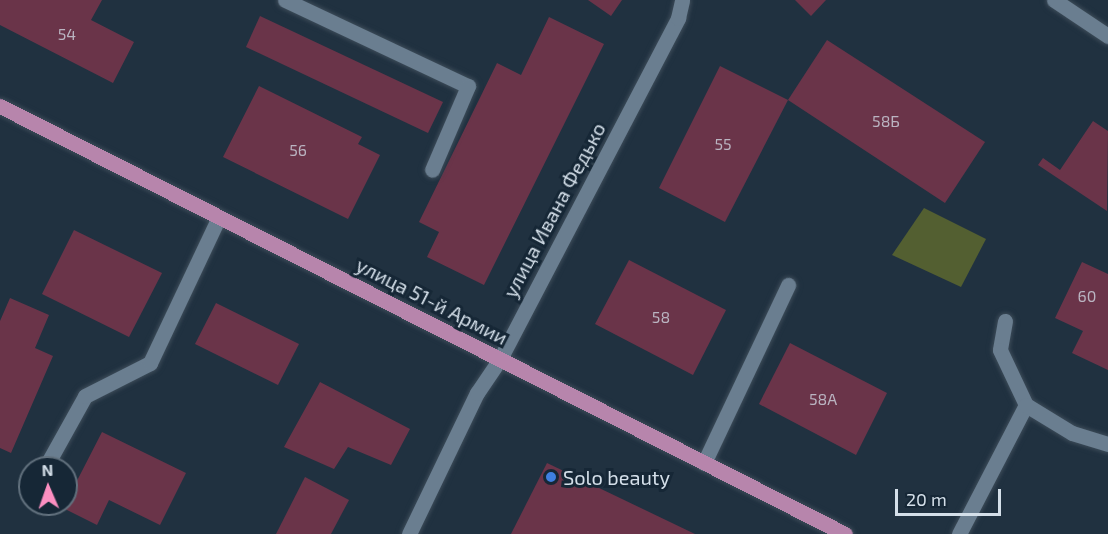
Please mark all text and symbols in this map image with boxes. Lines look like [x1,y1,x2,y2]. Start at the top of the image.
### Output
house number: 54 [58,24,76,44]
house number: 58Б [872,111,900,131]
street label: улица Ивана Федько [498,118,610,302]
house number: 55 [714,134,732,154]
house number: 56 [289,140,307,160]
street label: улица 51-й Армии [352,252,512,350]
house number: 60 [1078,286,1096,306]
house number: 58 [652,307,670,327]
house number: 58А [809,389,837,409]
north arrow [18,456,78,516]
text: N [41,460,54,479]
place label: Solo beauty [563,465,670,489]
marker: Solo beauty [544,470,558,484]
scale bar [898,477,1004,515]
text: 20 m [906,488,947,510]

